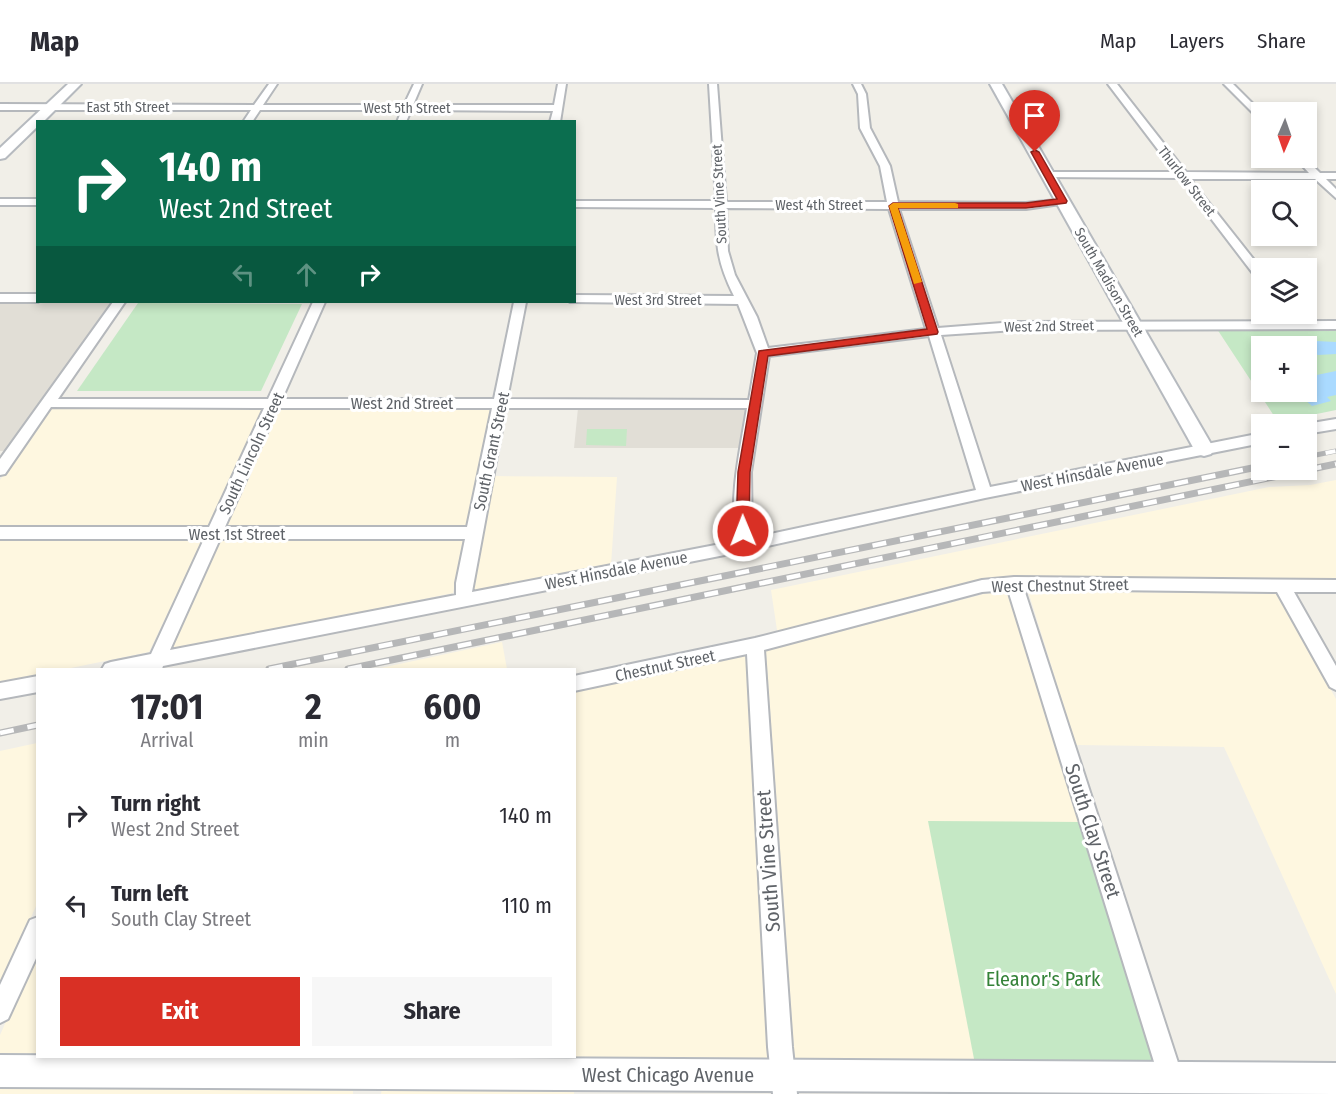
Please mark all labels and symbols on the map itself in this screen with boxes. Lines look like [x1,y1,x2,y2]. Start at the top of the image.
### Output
pin [1009,90,1060,152]
street label: East 5th Street [86,99,170,116]
street label: West 5th Street [363,100,451,117]
north arrow [1251,102,1317,168]
street label: South Vine Street [708,143,731,244]
street label: Thurlow Street [1154,143,1219,220]
street label: West 4th Street [775,197,863,214]
street label: South Madison Street [1070,225,1147,340]
street label: West 3rd Street [614,292,702,309]
street label: West 2nd Street [1004,317,1095,336]
street label: South Lincoln Street [215,388,288,517]
street label: South Grant Street [470,389,514,512]
street label: West 2nd Street [351,394,454,413]
street label: West Hinsdale Avenue [1019,449,1165,496]
position arrow [711,499,775,563]
street label: West 1st Street [189,525,286,544]
street label: West Hinsdale Avenue [543,547,689,594]
street label: West Chestnut Street [991,575,1129,596]
street label: Chestnut Street [613,645,717,685]
street label: South Clay Street [1060,761,1126,902]
street label: South Vine Street [751,789,785,933]
park label: Eleanor's Park [986,967,1101,991]
street label: West Chicago Avenue [582,1063,754,1087]

